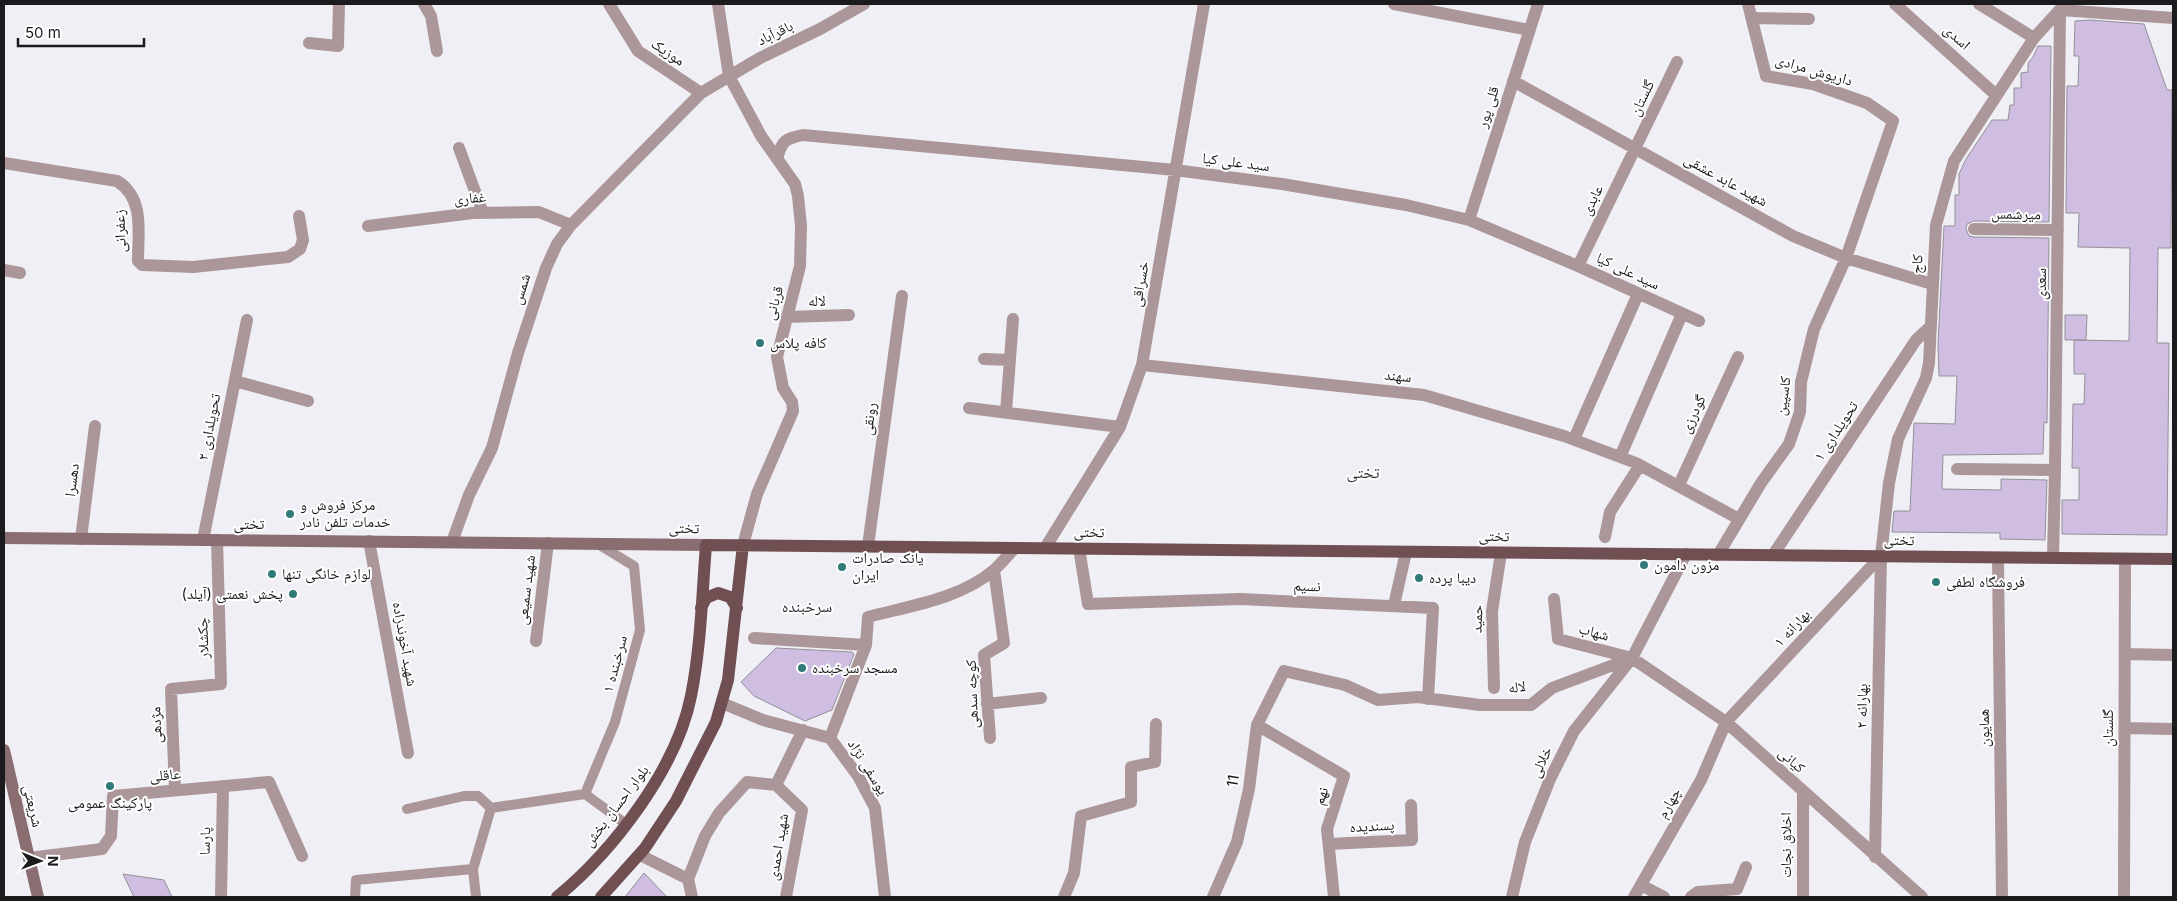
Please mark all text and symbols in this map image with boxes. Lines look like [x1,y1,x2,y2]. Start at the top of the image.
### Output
scale bar [18,15,144,47]
street label: باقرآباد [754,16,796,49]
street label: اسدی [1939,20,1975,54]
text: 50 m [25,23,61,42]
street label: موزیک [648,34,689,70]
street label: داریوش مرادی [1773,49,1855,91]
street label: گلستان [1625,76,1659,119]
street label: قلی پور [1472,84,1504,131]
street label: سید علی کیا [1201,148,1271,176]
street label: شهید عابد عشقی [1681,149,1772,211]
street label: عابدی [1576,181,1608,219]
street label: غفاری [453,187,487,209]
street label: میرشمس [1991,204,2041,224]
street label: زعفرانی [109,209,131,253]
street label: سید علی کیا [1593,248,1663,294]
street label: کاج [1907,254,1927,274]
street label: خسراقی [1126,259,1154,308]
street label: سعدی [2031,268,2051,300]
street label: شمس [507,271,535,307]
street label: قربانی [760,284,788,322]
street label: لاله [808,291,826,310]
place label: کافه پلاس [770,333,827,353]
marker: کافه پلاس [754,337,766,349]
street label: سهند [1384,365,1413,386]
street label: کاسپین [1770,375,1796,417]
street label: تحویلداری ۲ [193,391,225,462]
street label: گودرزی [1675,391,1711,436]
street label: تحویلداری ۱ [1809,397,1863,465]
street label: رونقی [857,401,881,437]
street label: دهسرا [60,462,83,498]
district label: تختی [1347,462,1380,483]
place label: مرکز فروش و خدمات تلفن نادر [299,495,391,532]
marker: مرکز فروش و خدمات تلفن نادر [284,508,296,520]
street label: تختی [234,514,265,534]
street label: تختی [668,518,700,538]
street label: تختی [1073,522,1105,542]
street label: تختی [1478,526,1510,546]
street label: تختی [1883,530,1915,550]
place label: یانک صادرات ایران [852,548,924,585]
street label: شهید سمیعی [512,554,540,626]
place label: مزون دامون [1654,555,1720,575]
marker: مزون دامون [1638,559,1650,571]
marker: یانک صادرات ایران [836,561,848,573]
place label: لوازم خانگی تنها [282,564,371,584]
marker: لوازم خانگی تنها [266,568,278,580]
place label: دیبا پرده [1429,568,1476,587]
marker: دیبا پرده [1413,572,1425,584]
place label: فروشگاه لطفی [1946,572,2025,592]
street label: نسیم [1293,576,1321,596]
marker: فروشگاه لطفی [1930,576,1942,588]
place label: پخش نعمتی (آیلد) [181,584,283,604]
marker: پخش نعمتی (آیلد) [287,588,299,600]
district label: سرخبنده [782,596,832,616]
street label: شهید آخوندزاده [389,600,422,688]
street label: حمید [1467,604,1487,633]
street label: بهارانه ۱ [1769,605,1814,651]
street label: چکشلار [192,617,213,660]
street label: شهاب [1577,618,1612,645]
street label: سرخبنده ۱ [598,633,631,695]
place label: مسجد سرخبنده [812,658,898,677]
street label: کوچه سدهی [961,659,983,729]
marker: مسجد سرخبنده [796,662,808,674]
street label: لاله [1507,676,1527,697]
street label: بهارانه ۲ [1852,683,1871,729]
street label: مژدهی [145,706,167,744]
street label: همایون [1974,709,1994,747]
street label: گلستان [2098,709,2118,747]
street label: یوسفی نژاد [843,735,893,799]
street label: خلالی [1525,743,1557,781]
street label: کیانی [1774,743,1810,777]
street label: بلوار احسان بخش [579,761,653,851]
street label: عاقلی [148,764,182,786]
street label: 11 [1222,773,1243,788]
marker: پارکینگ عمومی [104,780,116,792]
street label: شریعتی [18,783,48,829]
street label: نهم [1309,784,1333,808]
street label: چهارم [1652,784,1686,822]
place label: پارکینگ عمومی [68,793,152,813]
street label: شهید احمدی [763,812,793,882]
street label: اخلاق نجات [1776,812,1796,878]
street label: پسندیده [1349,815,1395,836]
street label: پارسا [195,827,214,855]
north arrow [15,836,65,886]
text: N [45,856,62,867]

